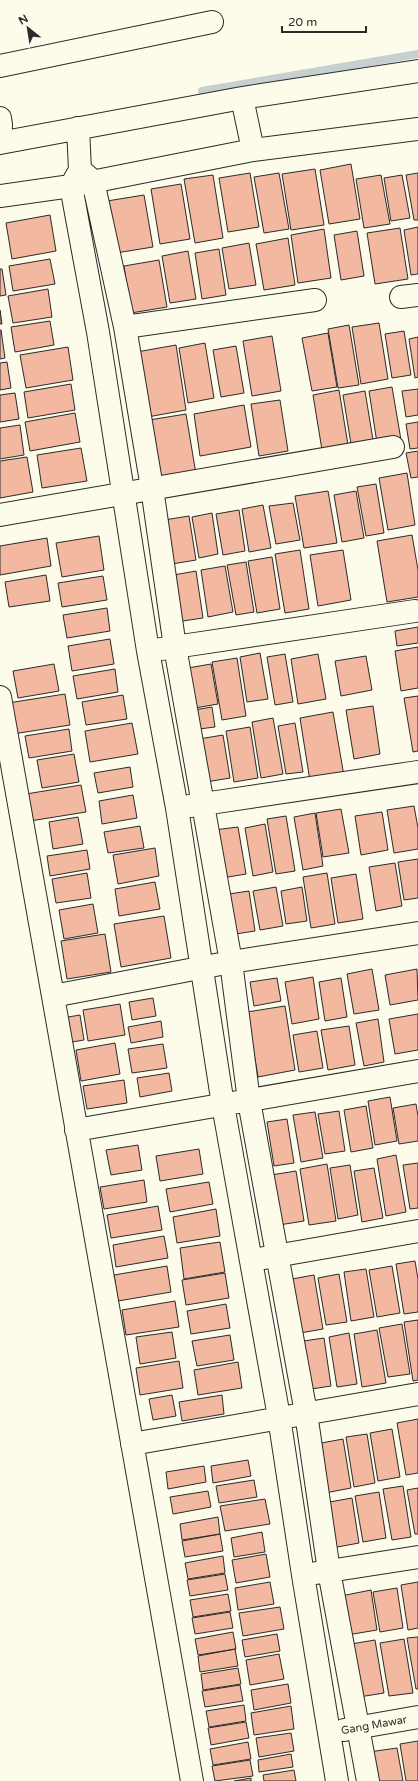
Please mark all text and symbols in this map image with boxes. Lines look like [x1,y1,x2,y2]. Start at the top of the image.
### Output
north arrow [8,8,48,48]
scale bar [282,8,366,34]
text: N [16,12,30,28]
text: 20 m [288,15,317,29]
street label: Gang Mawar [340,1713,409,1737]

